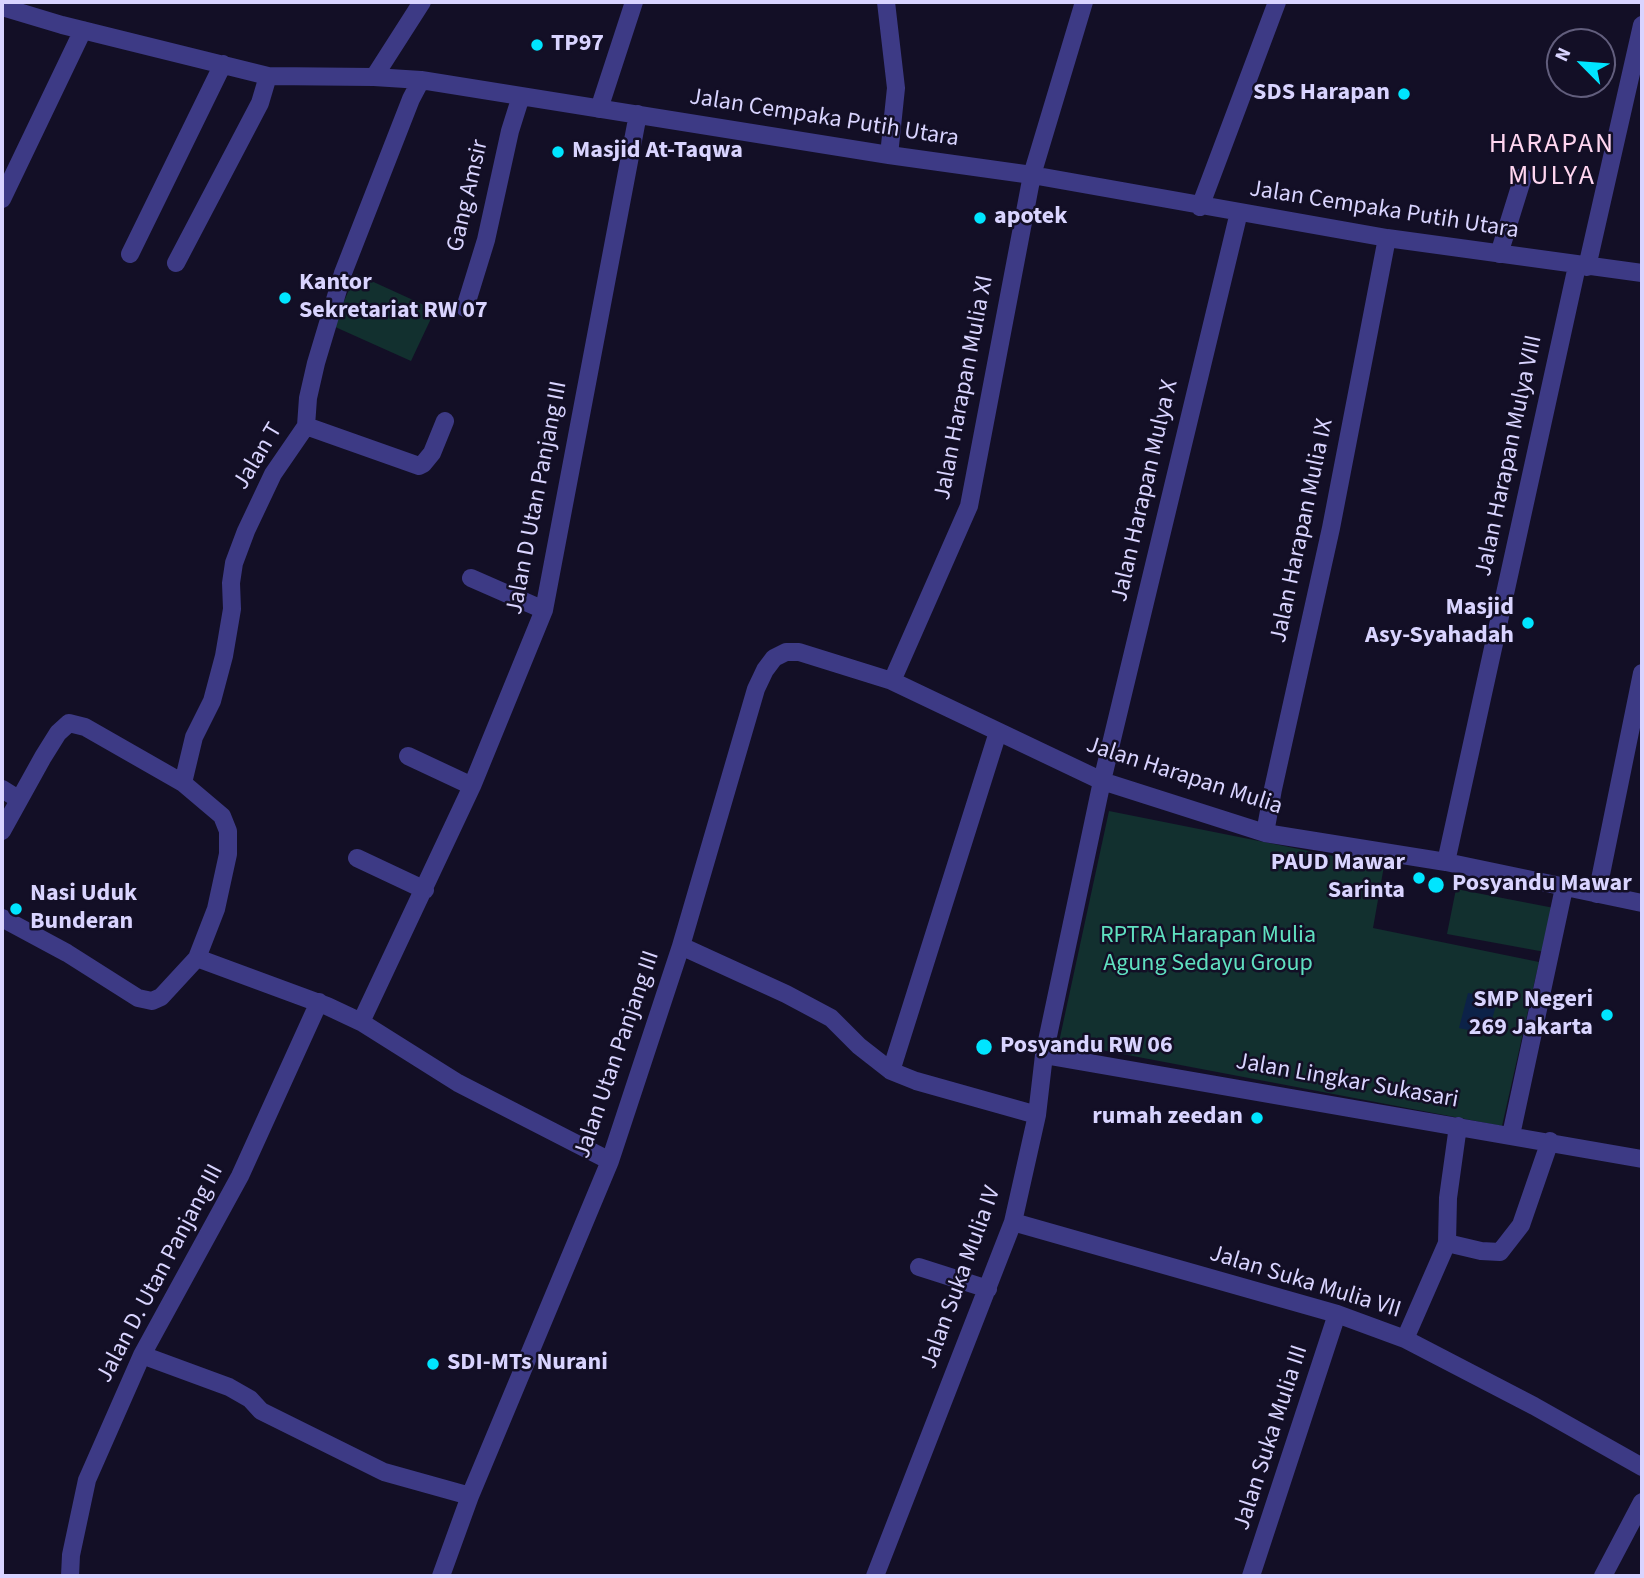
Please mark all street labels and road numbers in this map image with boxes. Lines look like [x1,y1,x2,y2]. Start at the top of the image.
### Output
street label: Jalan Cempaka Putih Utara [687,83,961,155]
street label: Gang Amsir [442,137,496,255]
street label: Jalan Cempaka Putih Utara [1247,175,1521,247]
street label: Jalan Harapan Mulia XI [929,273,1001,503]
street label: Jalan Harapan Mulya VIII [1470,333,1550,579]
street label: Jalan Harapan Mulya X [1106,377,1186,605]
street label: Jalan D Utan Panjang III [501,379,575,617]
street label: Jalan Harapan Mulia IX [1265,416,1341,646]
street label: Jalan T [228,418,290,496]
street label: Jalan Harapan Mulia [1082,732,1286,822]
street label: Jalan Utan Panjang III [569,947,667,1163]
street label: Jalan Lingkar Sukasari [1234,1048,1460,1116]
street label: Jalan D. Utan Panjang III [91,1160,231,1388]
street label: Jalan Suka Mulia IV [916,1183,1008,1373]
street label: Jalan Suka Mulia VII [1206,1240,1404,1326]
street label: Jalan Suka Mulia III [1229,1342,1315,1534]

